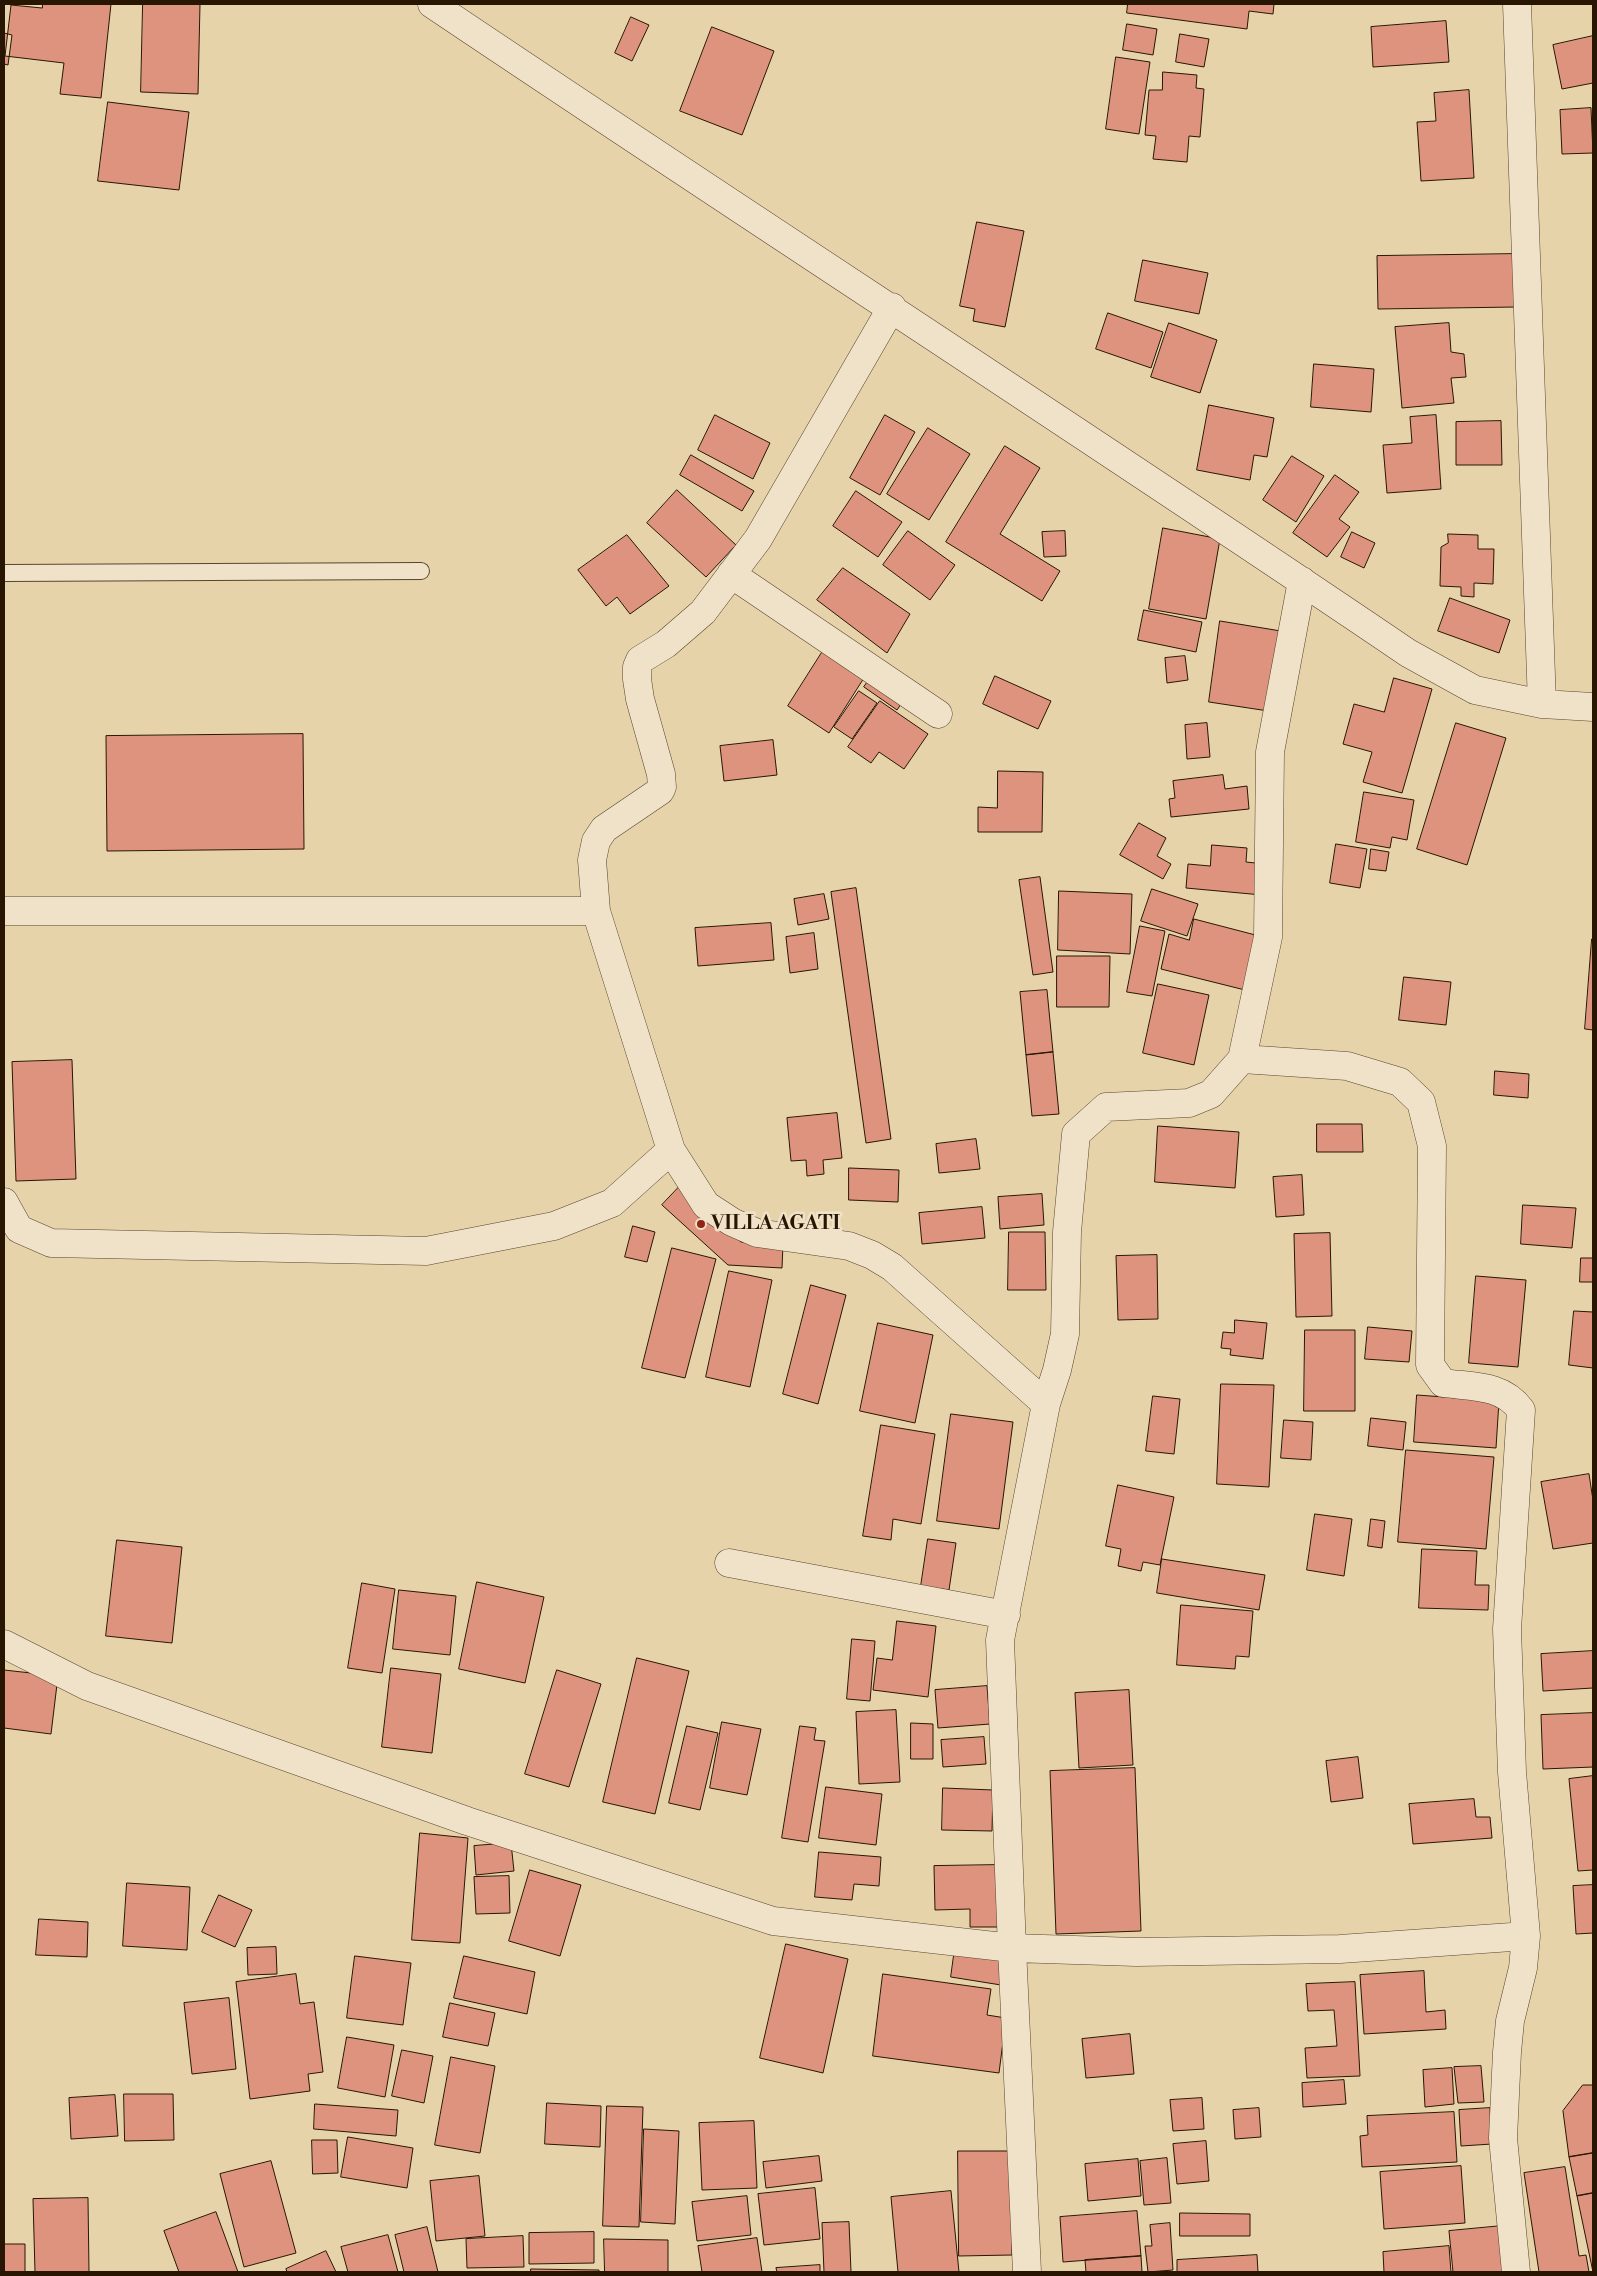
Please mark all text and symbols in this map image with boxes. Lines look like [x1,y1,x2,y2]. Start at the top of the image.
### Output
place label: VILLA AGATI [711,1212,840,1236]
marker: VILLA AGATI [695,1218,707,1230]

